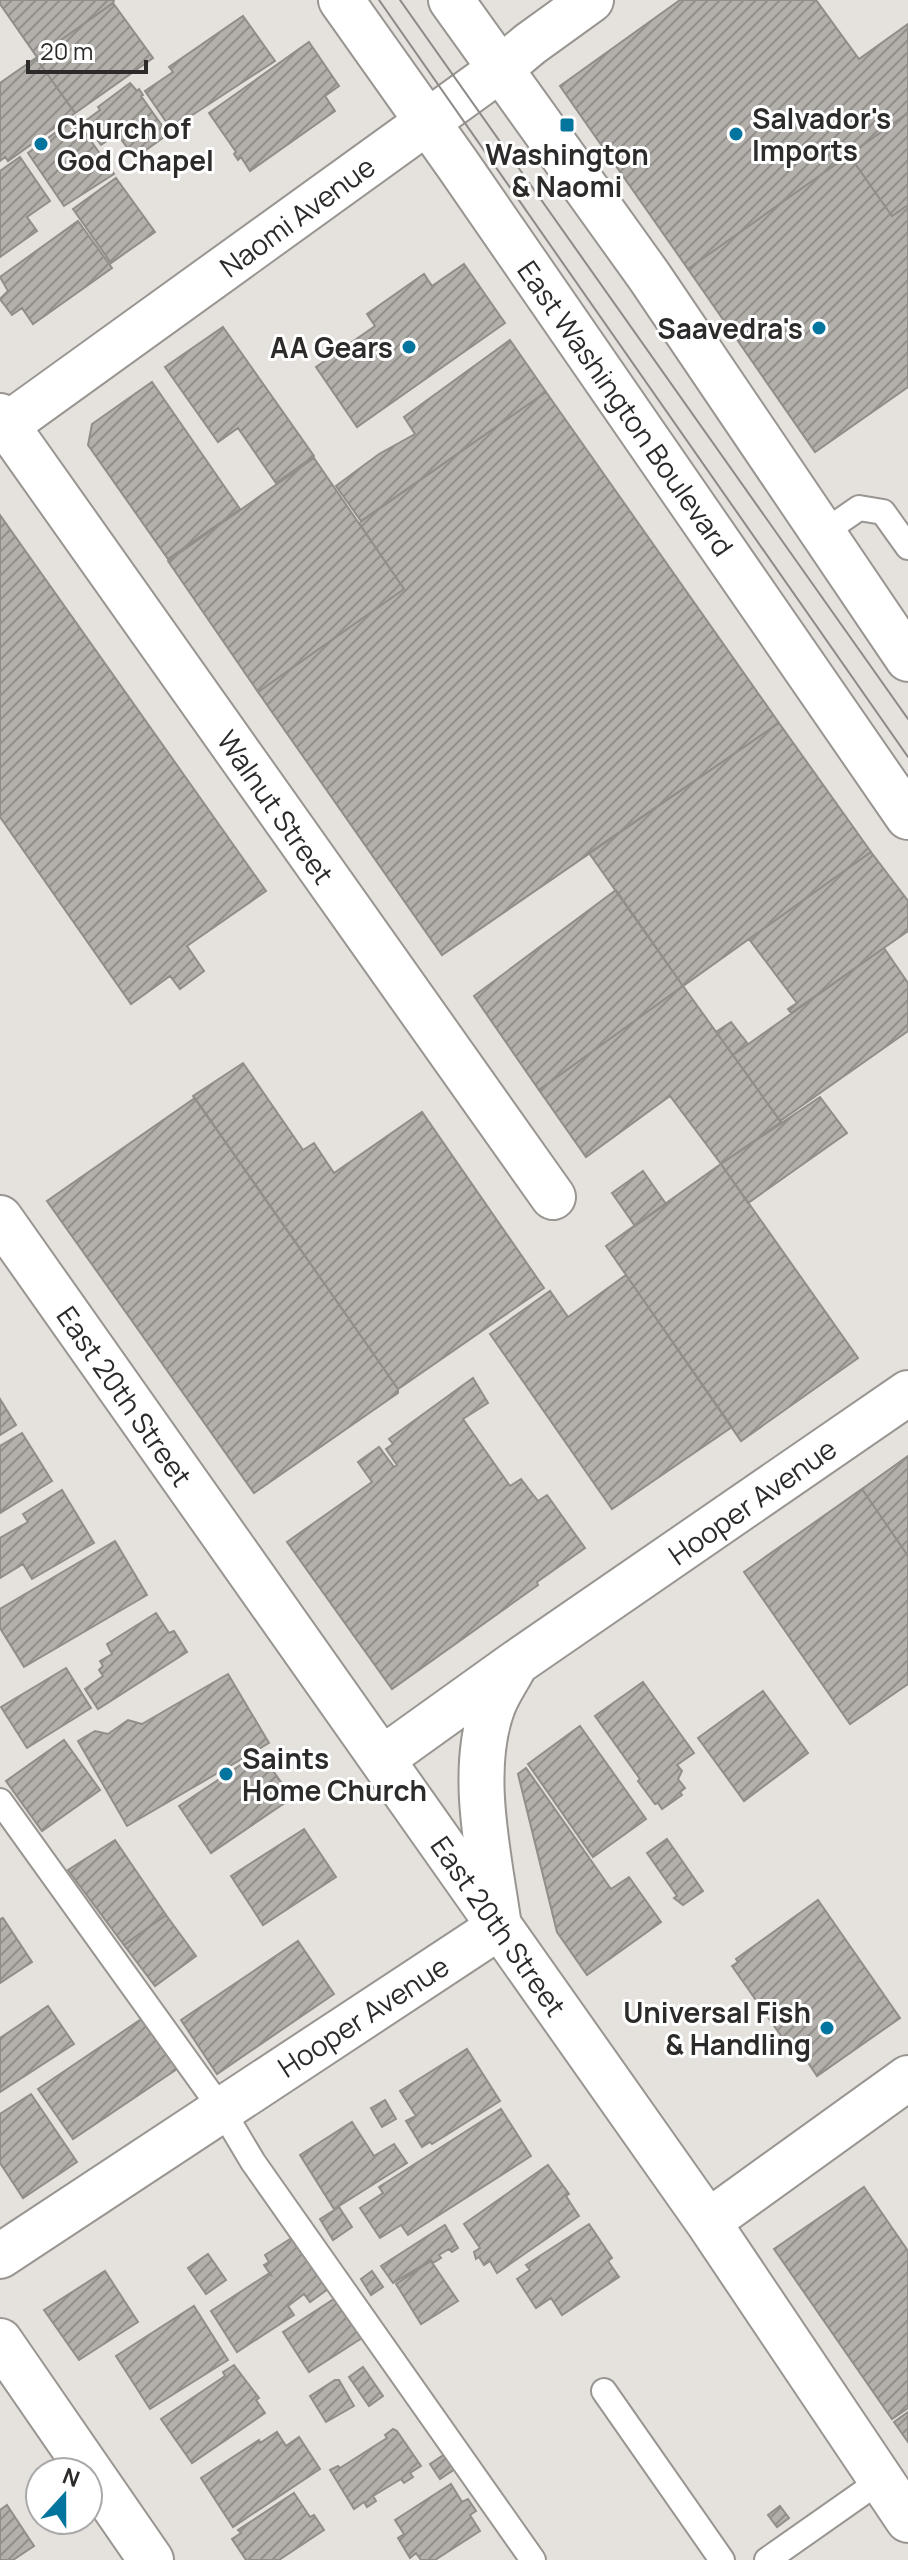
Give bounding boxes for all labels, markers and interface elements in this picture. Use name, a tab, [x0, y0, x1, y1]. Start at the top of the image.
scale bar	[28, 24, 146, 74]
text: 20 m	[40, 34, 93, 67]
place label: Salvador's Imports	[752, 99, 891, 169]
place label: Church of God Chapel	[57, 109, 214, 179]
marker: Washington & Naomi	[558, 116, 576, 134]
marker: Salvador's Imports	[727, 125, 745, 143]
marker: Church of God Chapel	[32, 135, 50, 153]
place label: Washington & Naomi	[485, 135, 649, 205]
street label: Naomi Avenue	[212, 147, 382, 285]
street label: East Washington Boulevard	[509, 253, 743, 563]
place label: Saavedra's	[657, 309, 803, 347]
marker: Saavedra's	[810, 319, 828, 337]
place label: AA Gears	[270, 328, 393, 366]
marker: AA Gears	[400, 338, 418, 356]
street label: Walnut Street	[209, 723, 343, 891]
street label: East 20th Street	[49, 1298, 201, 1494]
street label: Hooper Avenue	[660, 1429, 844, 1573]
place label: Saints Home Church	[242, 1739, 427, 1809]
marker: Saints Home Church	[217, 1765, 235, 1783]
street label: East 20th Street	[423, 1828, 575, 2024]
street label: Hooper Avenue	[270, 1946, 456, 2086]
place label: Universal Fish & Handling	[623, 1993, 811, 2063]
marker: Universal Fish & Handling	[818, 2019, 836, 2037]
north arrow	[24, 2456, 104, 2536]
text: N	[58, 2460, 84, 2494]

